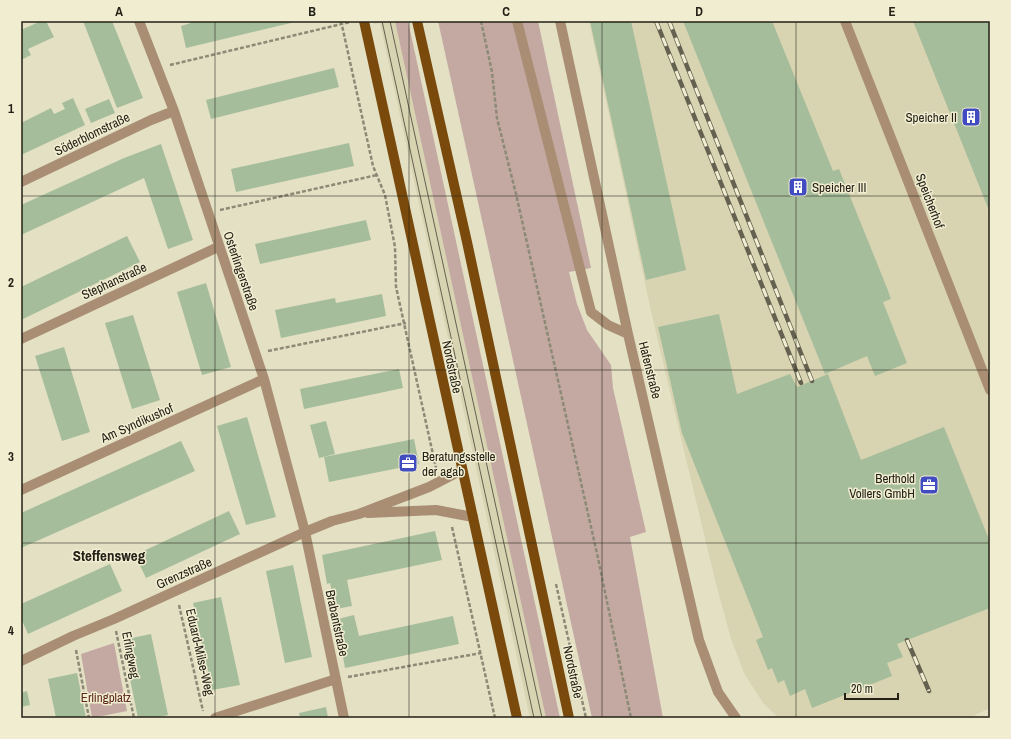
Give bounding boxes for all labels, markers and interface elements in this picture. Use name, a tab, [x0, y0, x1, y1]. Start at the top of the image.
text: A	[115, 3, 123, 20]
text: B	[308, 3, 316, 20]
text: C	[502, 3, 510, 20]
text: D	[695, 3, 703, 20]
text: E	[888, 3, 896, 20]
text: 1	[8, 100, 14, 117]
building icon: Speicher II	[960, 106, 982, 128]
street label: Söderblomstraße	[52, 108, 133, 160]
place label: Speicher II	[905, 109, 957, 126]
street label: Speicherhof	[912, 171, 948, 231]
building icon: Speicher III	[787, 176, 809, 198]
place label: Speicher III	[812, 179, 867, 196]
street label: Osterlingerstraße	[219, 229, 263, 313]
street label: Stephanstraße	[79, 258, 149, 303]
text: 2	[8, 274, 14, 291]
street label: Nordstraße	[438, 339, 466, 395]
street label: Hafenstraße	[635, 339, 665, 401]
street label: Am Syndikushof	[97, 399, 176, 447]
text: 3	[8, 448, 14, 465]
place label: Beratungsstelle der agab	[422, 448, 496, 480]
office icon: Beratungsstelle der agab	[397, 452, 419, 474]
place label: Berthold Vollers GmbH	[849, 470, 915, 502]
office icon: Berthold Vollers GmbH	[918, 474, 940, 496]
district label: Steffensweg	[73, 545, 146, 566]
street label: Grenzstraße	[153, 553, 215, 593]
street label: Brabantstraße	[322, 588, 352, 658]
street label: Eduard-Milse-Weg	[182, 607, 218, 697]
text: 4	[8, 622, 14, 639]
street label: Erlingweg	[118, 630, 144, 680]
street label: Nordstraße	[559, 644, 587, 700]
scale bar	[845, 675, 898, 701]
text: 20 m	[851, 681, 873, 697]
park label: Erlingplatz	[81, 689, 131, 706]

